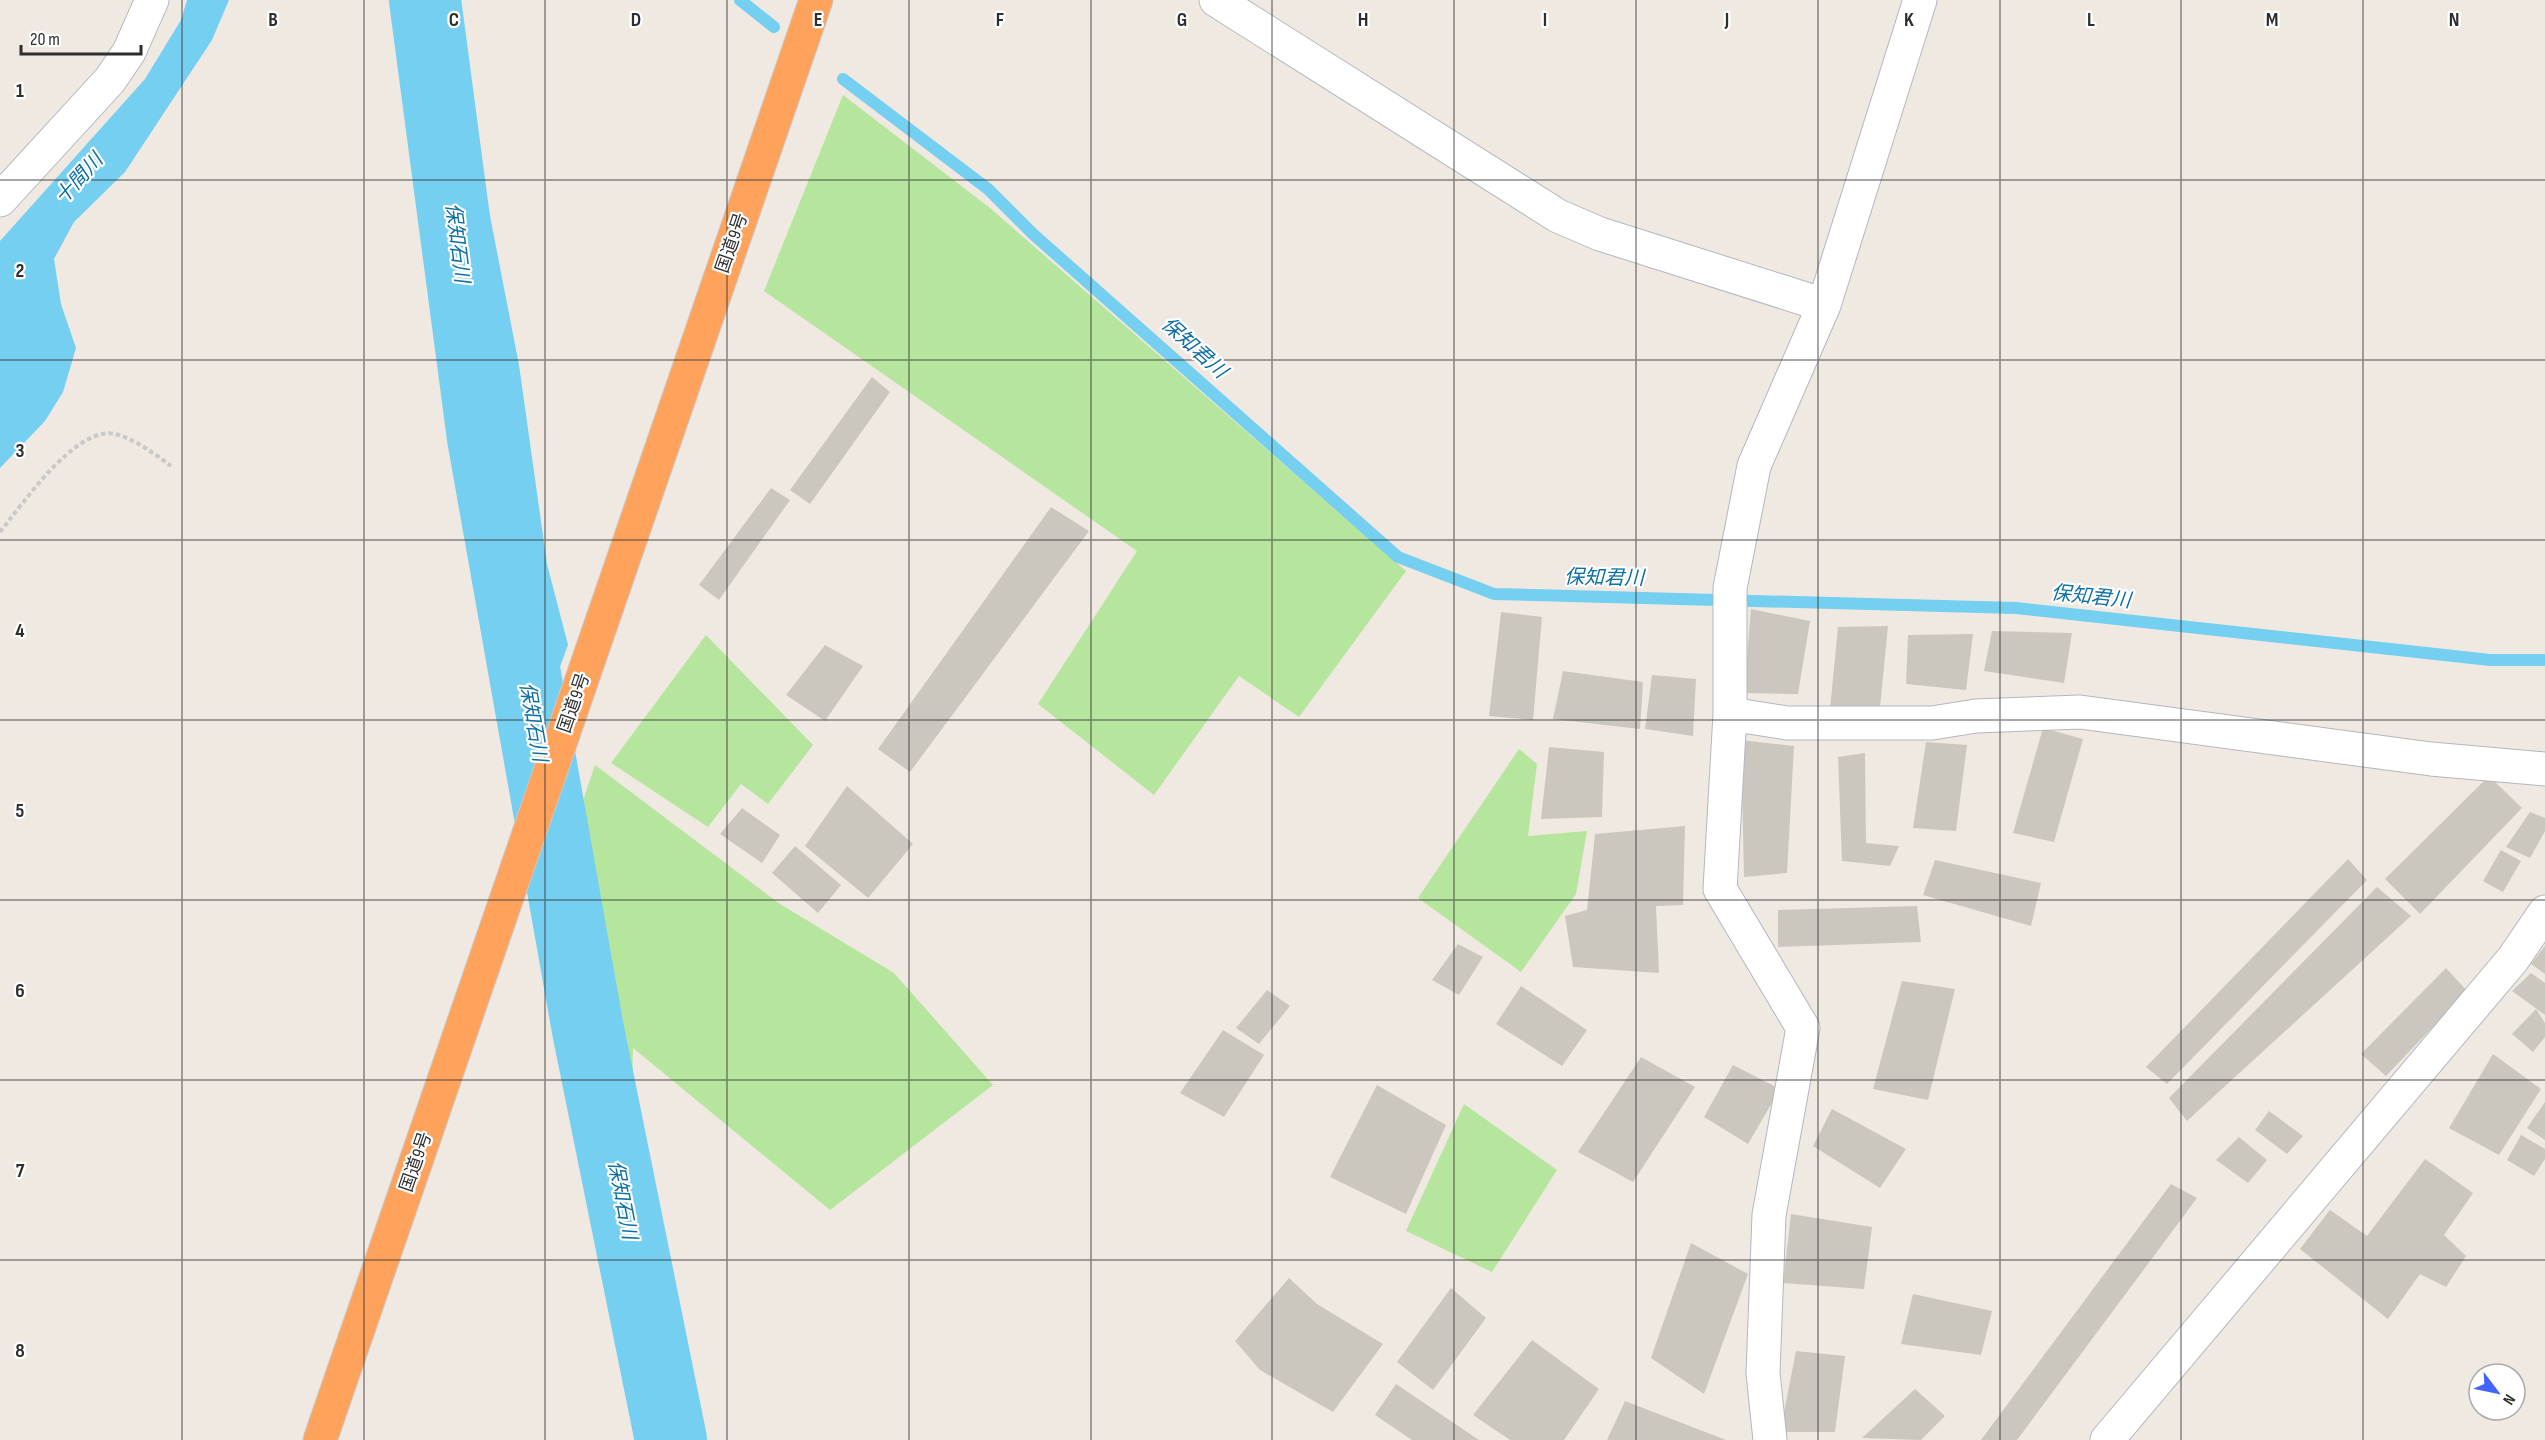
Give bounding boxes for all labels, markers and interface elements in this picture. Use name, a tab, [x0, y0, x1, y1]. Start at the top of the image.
text: B	[268, 8, 278, 32]
text: C	[449, 8, 459, 32]
text: D	[631, 8, 641, 32]
text: E	[814, 8, 822, 32]
text: F	[996, 8, 1004, 32]
text: G	[1177, 8, 1187, 32]
text: H	[1358, 8, 1368, 32]
text: I	[1543, 8, 1547, 32]
text: J	[1724, 8, 1729, 32]
text: K	[1904, 8, 1914, 32]
text: L	[2087, 8, 2095, 32]
text: M	[2266, 8, 2278, 32]
text: N	[2449, 8, 2459, 32]
scale bar	[21, 18, 141, 56]
text: 20 m	[30, 29, 60, 50]
text: 1	[16, 79, 24, 103]
water label: 十間川	[50, 147, 109, 209]
water label: 保知石川	[440, 202, 474, 286]
street label: 国道9号	[712, 210, 752, 276]
text: 2	[16, 259, 24, 283]
water label: 保知君川	[1156, 312, 1233, 385]
text: 3	[16, 439, 25, 463]
water label: 保知君川	[1564, 565, 1646, 591]
water label: 保知君川	[2050, 581, 2134, 613]
text: 4	[15, 619, 25, 643]
street label: 国道9号	[554, 670, 594, 736]
water label: 保知石川	[514, 681, 552, 765]
text: 5	[16, 799, 25, 823]
text: 6	[15, 979, 25, 1003]
street label: 国道9号	[396, 1129, 436, 1195]
water label: 保知石川	[603, 1158, 642, 1244]
text: 7	[16, 1159, 25, 1183]
text: 8	[15, 1339, 25, 1363]
north arrow	[2467, 1362, 2527, 1422]
text: N	[2498, 1390, 2519, 1408]

